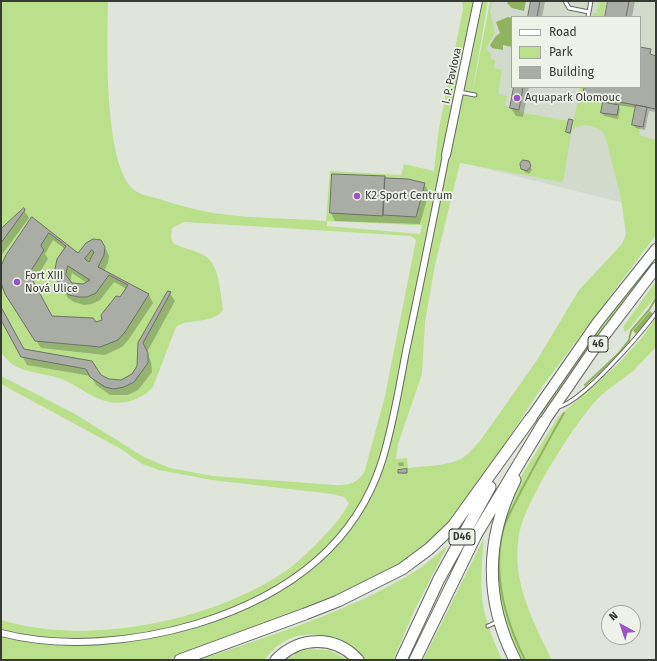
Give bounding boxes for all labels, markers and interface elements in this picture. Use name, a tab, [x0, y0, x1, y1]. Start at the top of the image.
legend	[511, 16, 641, 88]
text: Road	[549, 25, 577, 39]
text: Park	[549, 45, 573, 59]
street label: I. P. Pavlova	[440, 47, 464, 105]
text: Building	[549, 65, 594, 79]
place label: Aquapark Olomouc	[525, 91, 620, 105]
marker: Aquapark Olomouc	[512, 93, 522, 103]
place label: K2 Sport Centrum	[365, 189, 452, 203]
marker: K2 Sport Centrum	[352, 191, 362, 201]
place label: Fort XIII Nová Ulice	[25, 269, 78, 295]
marker: Fort XIII Nová Ulice	[12, 277, 22, 287]
road number: 46	[588, 336, 608, 352]
road number: D46	[449, 529, 475, 545]
north arrow	[601, 605, 641, 645]
text: N	[607, 609, 621, 624]

